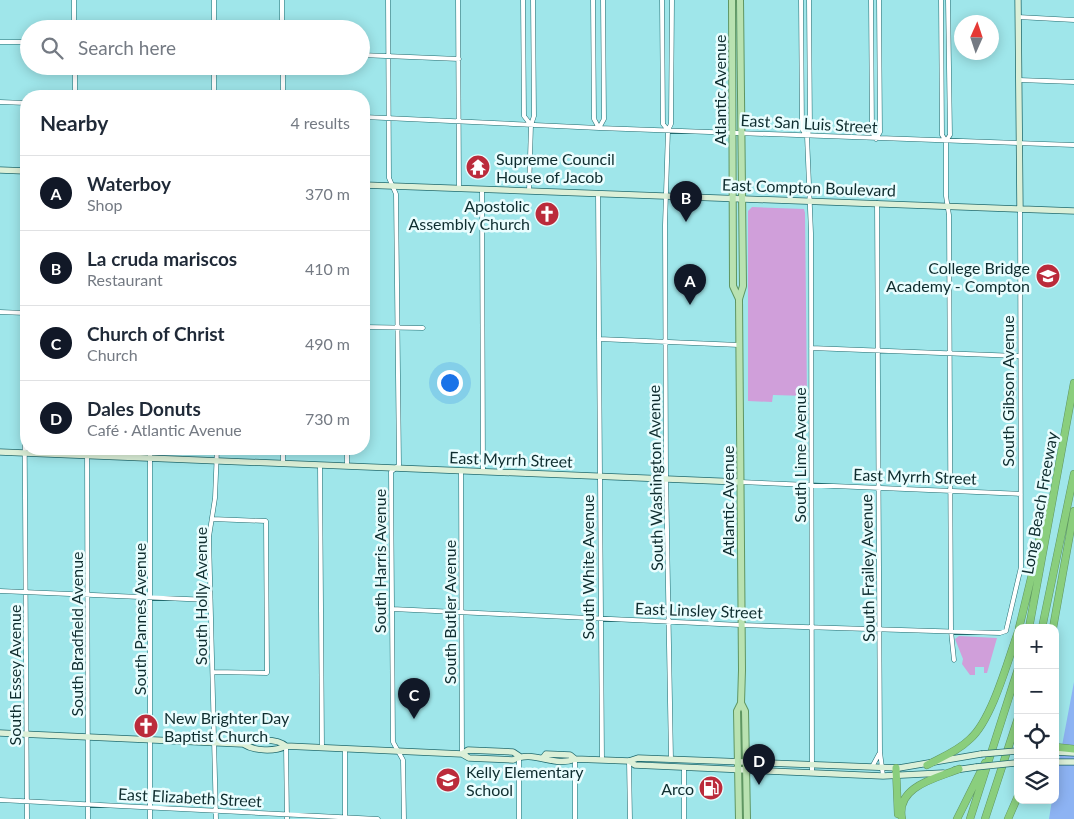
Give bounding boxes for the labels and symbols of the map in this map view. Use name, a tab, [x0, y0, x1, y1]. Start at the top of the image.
north arrow	[954, 15, 999, 60]
street label: Atlantic Avenue	[710, 35, 729, 145]
street label: East San Luis Street	[740, 110, 878, 136]
place label: Supreme Council House of Jacob	[496, 149, 615, 186]
temple icon: Supreme Council House of Jacob	[465, 154, 491, 180]
street label: East Compton Boulevard	[722, 174, 896, 200]
pin: B	[670, 181, 702, 222]
place label: Apostolic Assembly Church	[408, 196, 530, 233]
church icon: Apostolic Assembly Church	[534, 201, 560, 227]
place label: College Bridge Academy - Compton	[886, 258, 1030, 295]
school or university icon: College Bridge Academy - Compton	[1035, 263, 1061, 289]
pin: A	[674, 264, 706, 305]
street label: South Gibson Avenue	[998, 315, 1017, 467]
your location	[437, 370, 463, 396]
street label: South Washington Avenue	[644, 385, 666, 571]
street label: South Lime Avenue	[790, 387, 809, 523]
street label: Long Beach Freeway	[1017, 429, 1061, 576]
street label: Atlantic Avenue	[718, 446, 737, 556]
street label: East Myrrh Street	[449, 447, 573, 471]
street label: East Myrrh Street	[853, 464, 977, 488]
street label: South Harris Avenue	[370, 489, 389, 633]
street label: South White Avenue	[578, 494, 597, 640]
street label: South Frailey Avenue	[856, 494, 878, 642]
street label: South Holly Avenue	[191, 527, 210, 665]
street label: South Butler Avenue	[440, 540, 459, 684]
street label: South Pannes Avenue	[130, 543, 149, 695]
street label: South Bradfield Avenue	[67, 551, 86, 717]
street label: East Linsley Street	[635, 598, 763, 622]
street label: South Essey Avenue	[5, 605, 24, 745]
pin: C	[398, 678, 430, 719]
place label: New Brighter Day Baptist Church	[164, 708, 290, 745]
church icon: New Brighter Day Baptist Church	[133, 713, 159, 739]
pin: D	[743, 744, 775, 785]
place label: Kelly Elementary School	[466, 762, 584, 799]
school or university icon: Kelly Elementary School	[435, 767, 461, 793]
fuel station icon: Arco	[698, 775, 724, 801]
place label: Arco	[661, 779, 694, 798]
street label: East Elizabeth Street	[118, 784, 263, 810]

